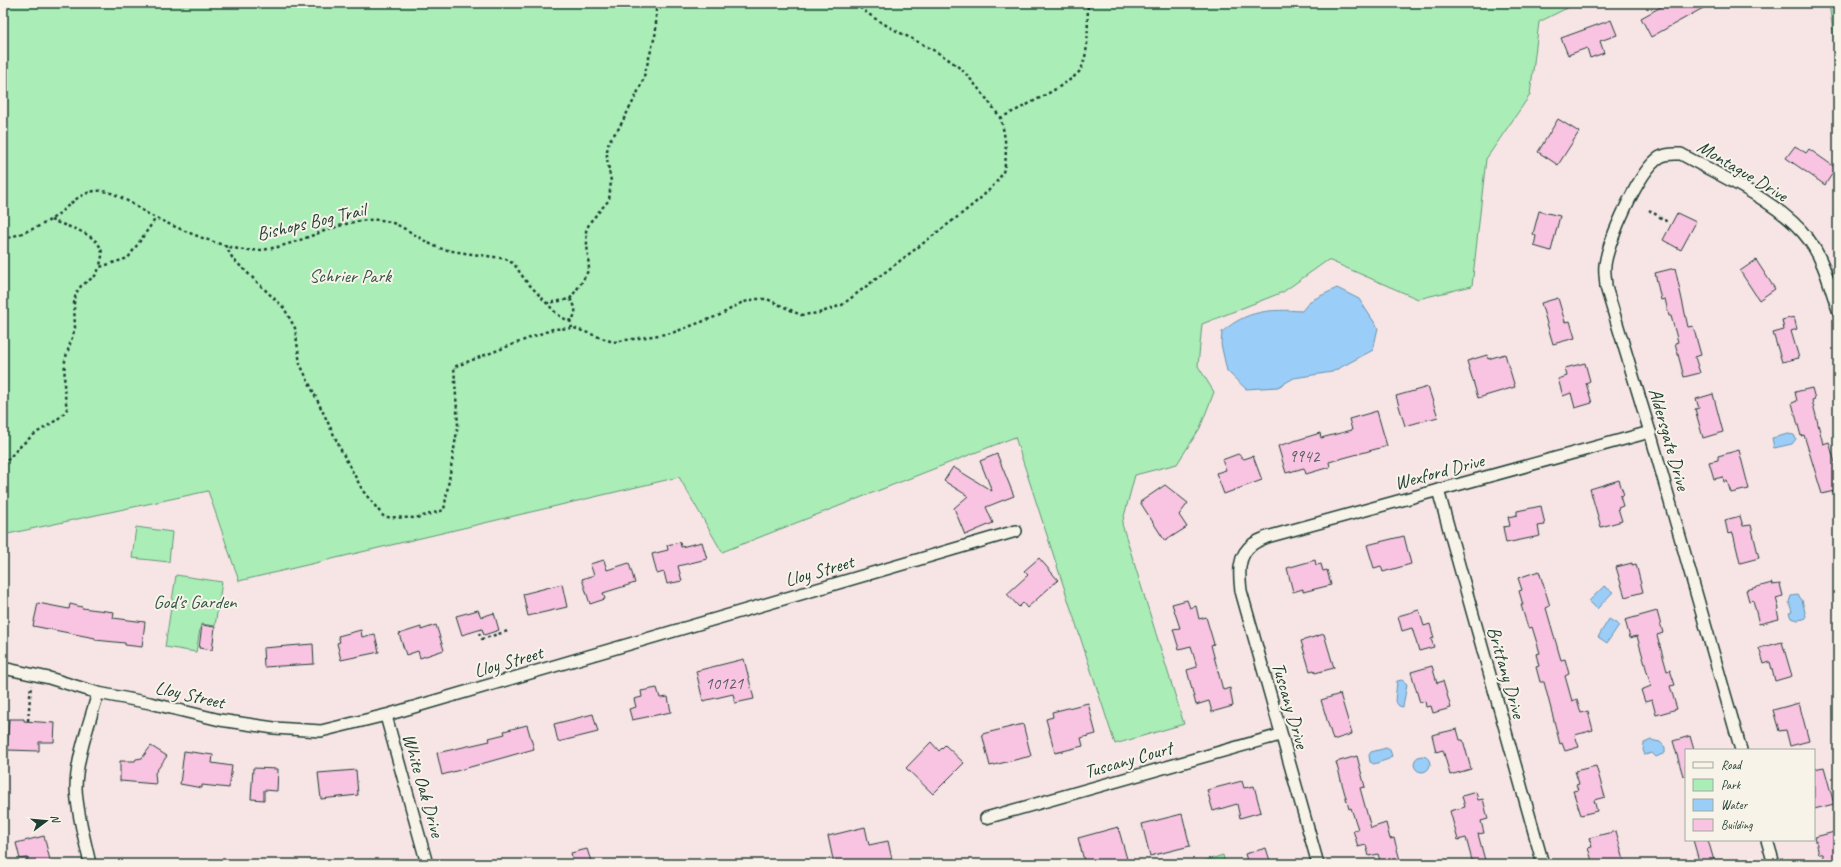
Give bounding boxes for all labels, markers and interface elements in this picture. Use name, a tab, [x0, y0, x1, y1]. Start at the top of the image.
street label: Montague Drive	[1693, 134, 1794, 208]
street label: Bishops Bog Trail	[254, 197, 372, 246]
park label: Schrier Park	[309, 264, 393, 288]
street label: Aldersgate Drive	[1643, 385, 1696, 495]
house number: 9942	[1289, 446, 1321, 467]
street label: Wexford Drive	[1392, 448, 1488, 495]
street label: Lloy Street	[782, 549, 858, 592]
park label: God's Garden	[153, 590, 237, 614]
street label: Brittany Drive	[1482, 624, 1531, 723]
street label: Lloy Street	[471, 640, 547, 683]
street label: Tuscany Drive	[1266, 660, 1314, 753]
house number: 10121	[705, 673, 744, 694]
street label: Lloy Street	[153, 675, 228, 715]
street label: White Oak Drive	[397, 731, 450, 842]
street label: Tuscany Court	[1082, 735, 1178, 784]
legend	[1685, 749, 1815, 841]
text: Road	[1721, 757, 1743, 773]
text: Park	[1721, 777, 1742, 793]
text: Water	[1721, 797, 1749, 813]
north arrow	[26, 801, 66, 841]
text: N	[48, 813, 64, 826]
text: Building	[1721, 817, 1753, 833]

